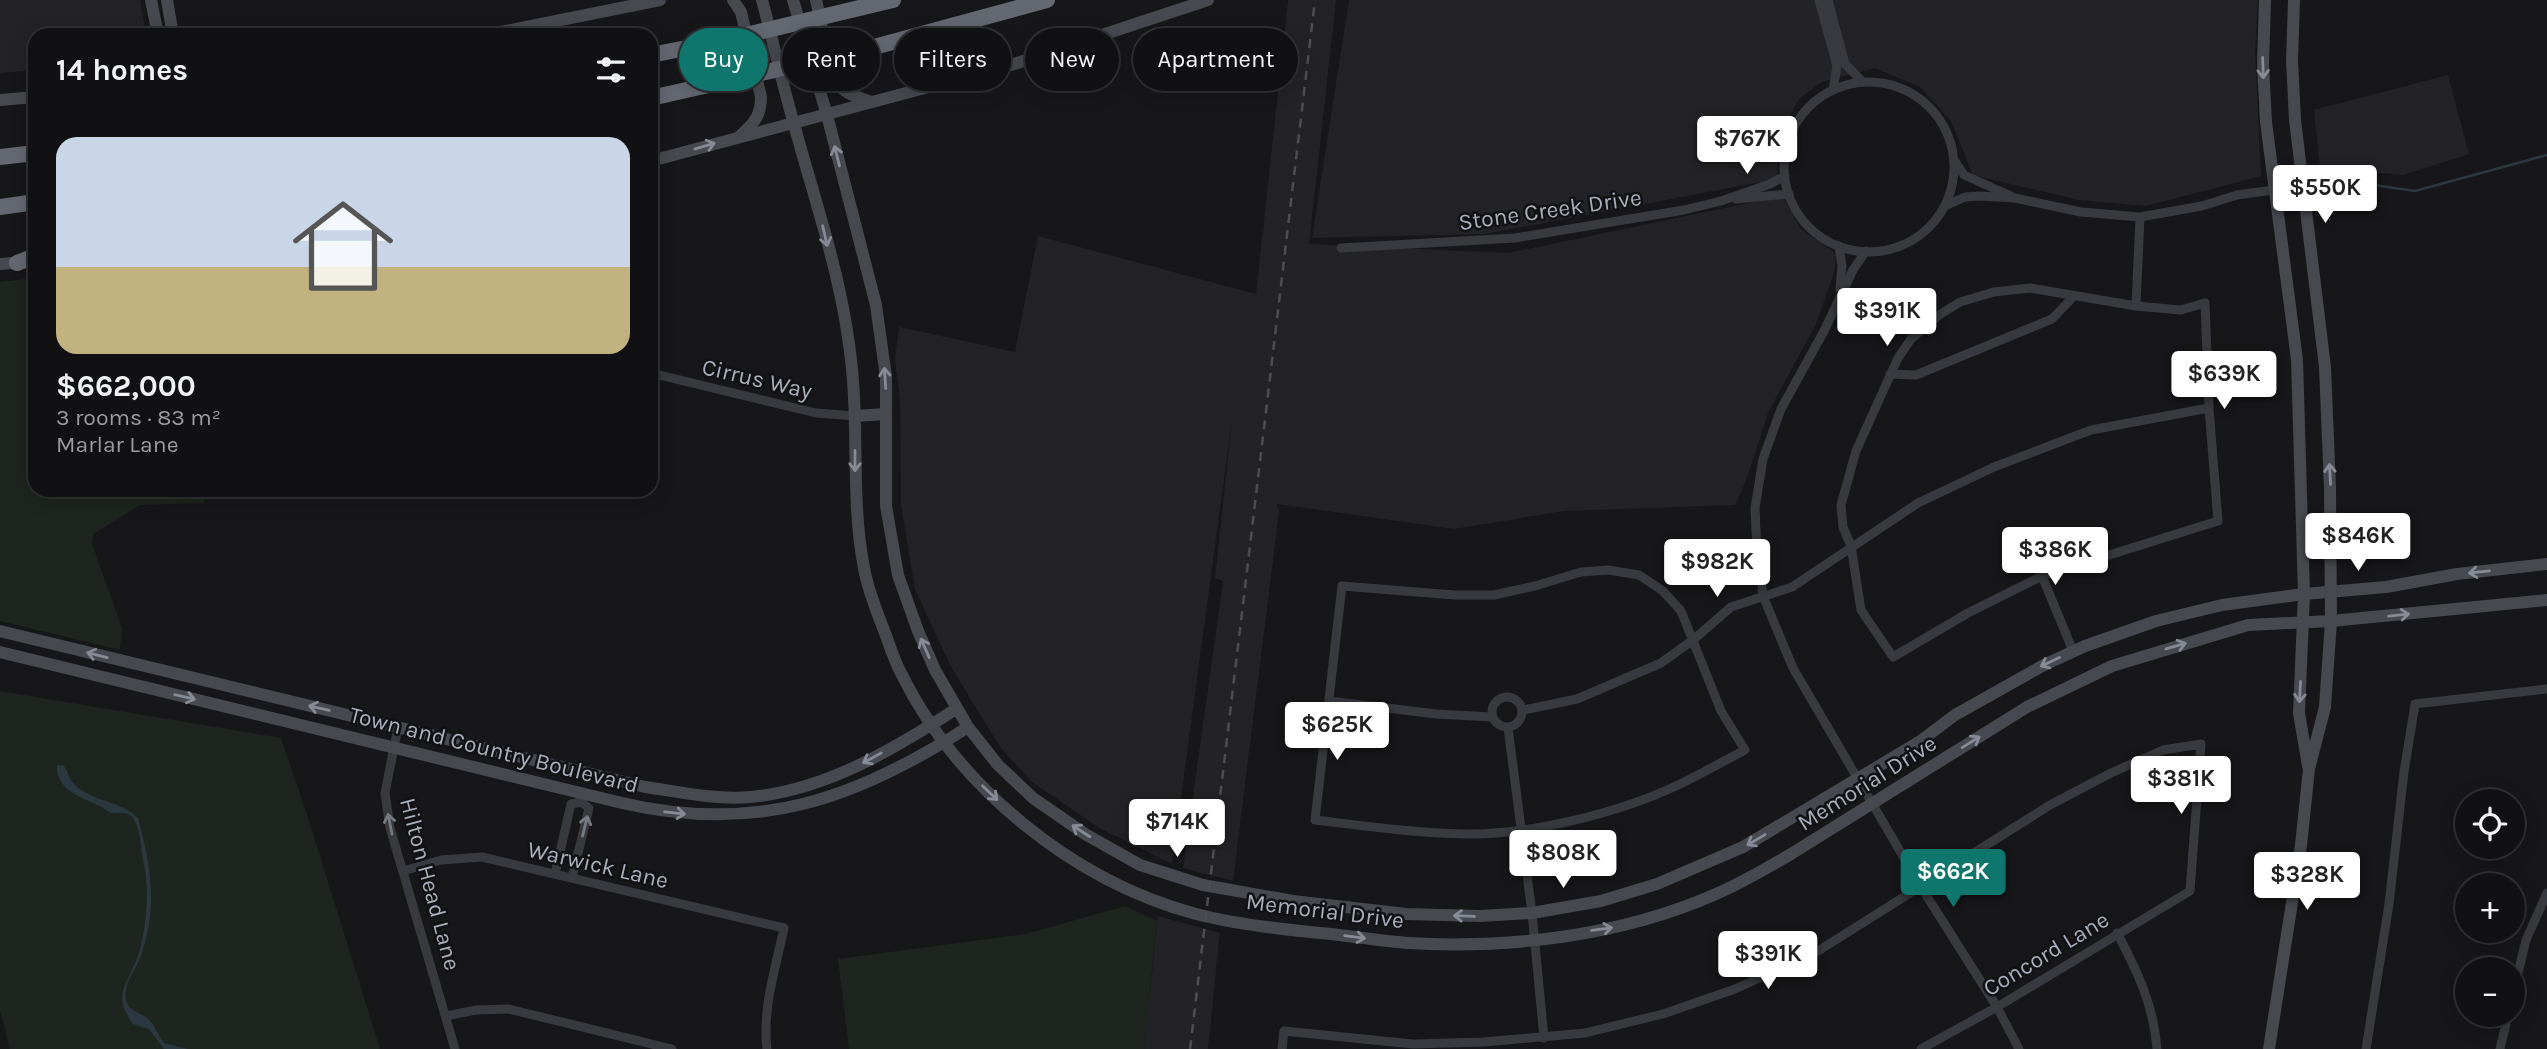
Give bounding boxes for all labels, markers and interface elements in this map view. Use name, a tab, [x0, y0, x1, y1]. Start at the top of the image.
chip: Buy	[679, 28, 768, 91]
chip: Rent	[782, 28, 880, 91]
chip: Filters	[894, 28, 1011, 91]
chip: New	[1025, 28, 1119, 91]
chip: Apartment	[1133, 28, 1298, 91]
icon: filters	[592, 51, 630, 89]
text: 14 homes	[56, 52, 188, 88]
one-way arrow	[2257, 56, 2270, 79]
pin: $767K	[1698, 116, 1796, 176]
text: $767K	[1713, 125, 1781, 152]
one-way arrow	[694, 139, 716, 152]
one-way arrow	[830, 145, 843, 168]
pin: $550K	[2276, 166, 2374, 225]
text: $550K	[2289, 174, 2361, 201]
icon: home	[280, 183, 406, 309]
street label: Stone Creek Drive	[1457, 184, 1643, 236]
one-way arrow	[819, 224, 833, 247]
pin: $391K	[1838, 288, 1936, 348]
text: $391K	[1853, 297, 1921, 324]
pin: $639K	[2175, 352, 2273, 411]
street label: Cirrus Way	[699, 353, 815, 405]
text: $639K	[2187, 360, 2261, 387]
one-way arrow	[878, 367, 891, 390]
text: $662,000	[56, 368, 196, 404]
text: 3 rooms · 83 m²	[56, 404, 221, 431]
text: Marlar Lane	[56, 431, 178, 458]
one-way arrow	[848, 449, 862, 472]
one-way arrow	[2323, 463, 2336, 486]
pin: $846K	[2309, 514, 2407, 573]
text: $846K	[2321, 522, 2395, 549]
pin: $386K	[2006, 528, 2104, 587]
text: $386K	[2018, 536, 2092, 563]
pin: $982K	[1668, 540, 1766, 599]
text: $982K	[1680, 548, 1754, 575]
one-way arrow	[2468, 565, 2491, 578]
one-way arrow	[2387, 608, 2410, 621]
one-way arrow	[918, 638, 931, 660]
one-way arrow	[2164, 639, 2186, 652]
one-way arrow	[87, 648, 109, 661]
one-way arrow	[2040, 656, 2061, 670]
one-way arrow	[2293, 680, 2306, 703]
one-way arrow	[173, 691, 196, 704]
one-way arrow	[308, 701, 331, 714]
street label: Town and Country Boulevard	[347, 701, 641, 799]
pin: $625K	[1288, 702, 1386, 762]
text: $625K	[1301, 711, 1373, 738]
street label: Memorial Drive	[1792, 729, 1942, 837]
one-way arrow	[1960, 735, 1980, 749]
one-way arrow	[863, 751, 883, 765]
pin: $381K	[2132, 756, 2230, 816]
text: $381K	[2147, 765, 2215, 792]
one-way arrow	[981, 784, 998, 801]
map controls	[2455, 789, 2525, 1027]
button: locate	[2455, 789, 2525, 859]
street label: Hilton Head Lane	[394, 795, 466, 973]
pin: $714K	[1128, 800, 1226, 859]
one-way arrow	[663, 806, 685, 819]
text: $714K	[1145, 808, 1209, 835]
one-way arrow	[383, 813, 396, 836]
one-way arrow	[579, 815, 592, 838]
one-way arrow	[1071, 824, 1091, 838]
pin: $808K	[1514, 830, 1612, 890]
one-way arrow	[1747, 833, 1767, 847]
street label: Warwick Lane	[525, 836, 671, 894]
text: $808K	[1525, 839, 1601, 866]
pin: $662K	[1904, 850, 2002, 909]
pin: $328K	[2258, 852, 2356, 912]
text: $662K	[1917, 858, 1989, 885]
text: $328K	[2270, 861, 2344, 888]
button: +	[2455, 873, 2525, 943]
street label: Memorial Drive	[1245, 888, 1405, 934]
street label: Concord Lane	[1978, 906, 2114, 1002]
one-way arrow	[1453, 909, 1476, 922]
one-way arrow	[1590, 923, 1613, 936]
one-way arrow	[1344, 931, 1366, 944]
pin: $391K	[1719, 932, 1817, 991]
text: $391K	[1734, 940, 1802, 967]
button: −	[2455, 957, 2525, 1027]

